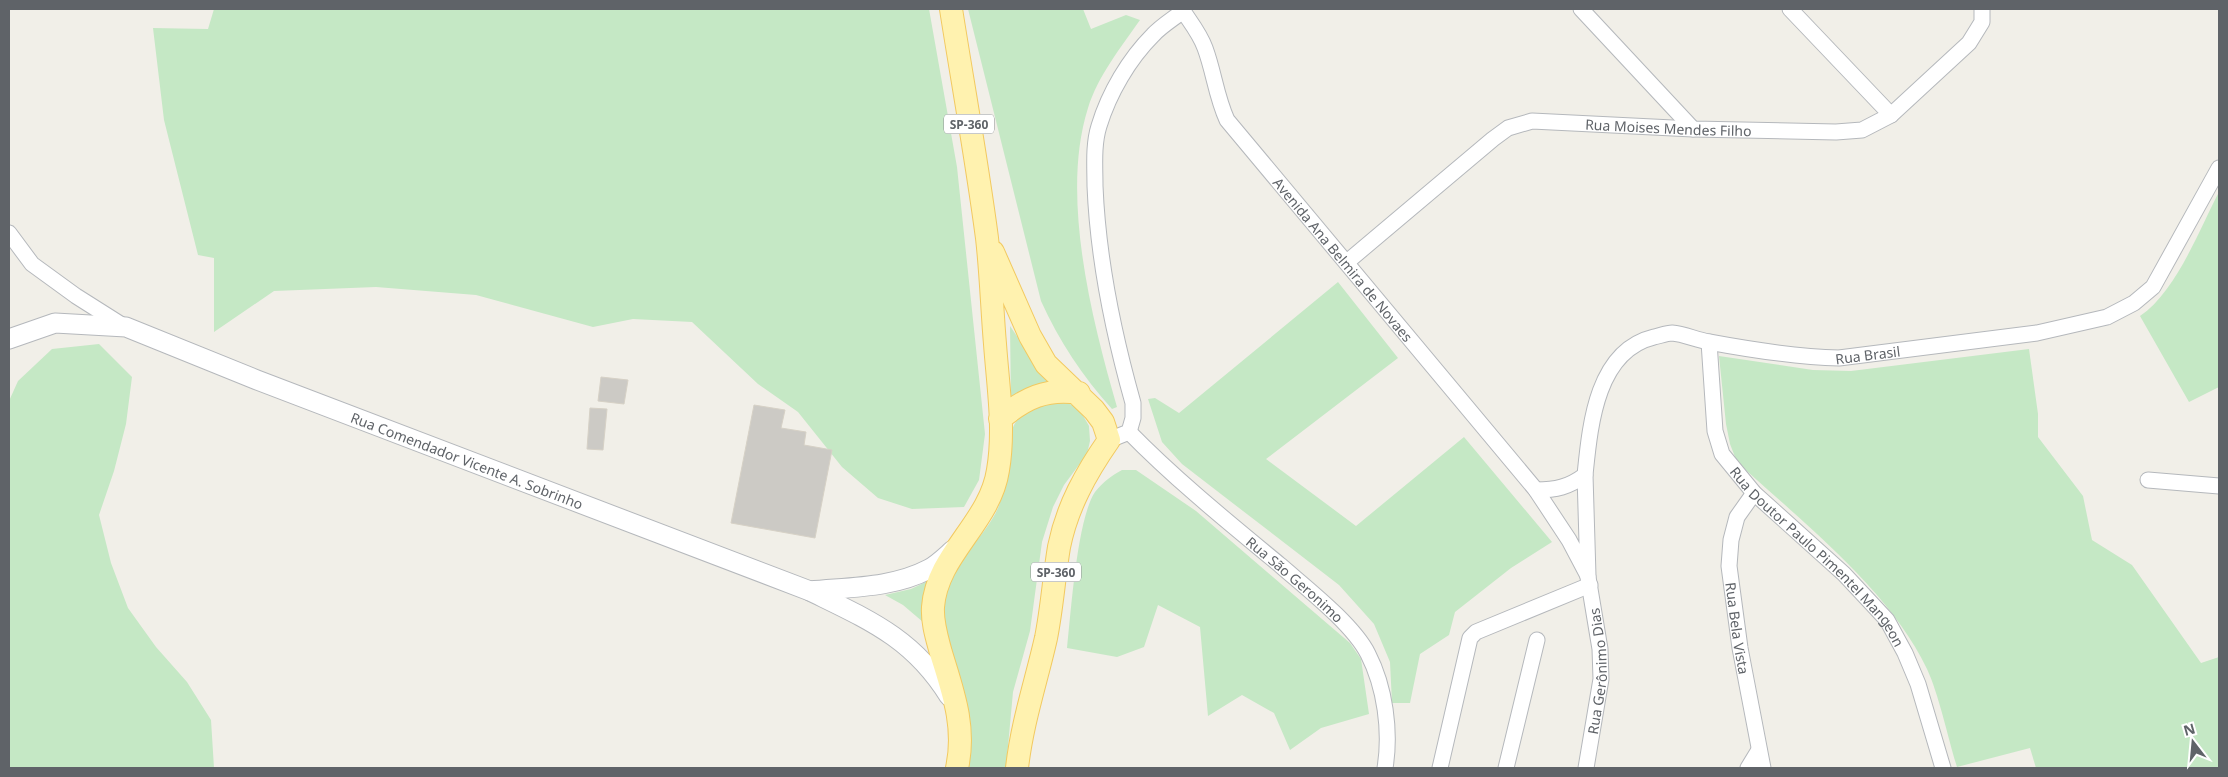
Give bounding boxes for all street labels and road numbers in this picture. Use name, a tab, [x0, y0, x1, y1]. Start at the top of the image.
street label: Rua Moises Mendes Filho	[1585, 114, 1752, 140]
road number: SP-360	[944, 115, 994, 134]
street label: Avenida Ana Belmira de Novaes	[1269, 173, 1418, 346]
street label: Rua Brasil	[1834, 341, 1901, 368]
street label: Rua Comendador Vicente A. Sobrinho	[348, 407, 586, 513]
street label: Rua Doutor Paulo Pimentel Mangeon	[1726, 462, 1909, 650]
street label: Rua São Geronimo	[1243, 532, 1348, 626]
road number: SP-360	[1031, 562, 1081, 582]
street label: Rua Bela Vista	[1722, 581, 1754, 676]
street label: Rua Gerônimo Dias	[1582, 607, 1611, 736]

